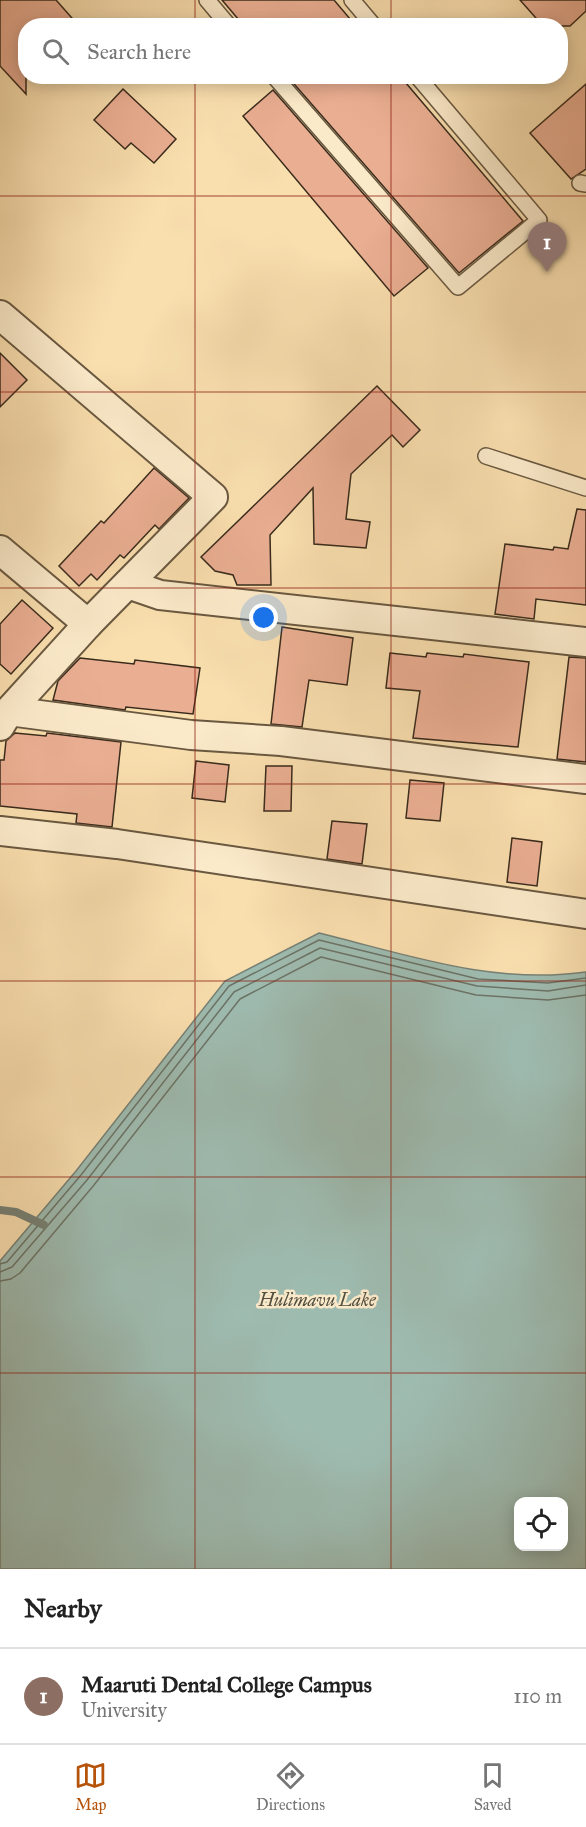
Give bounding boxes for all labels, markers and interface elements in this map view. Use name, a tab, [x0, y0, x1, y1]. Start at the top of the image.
search box	[18, 18, 568, 84]
icon: search	[39, 35, 72, 68]
text: Search here	[87, 38, 191, 65]
pin: 1	[528, 222, 566, 272]
your location	[249, 603, 278, 632]
water label: Hulimavu Lake	[257, 1289, 377, 1311]
map controls	[514, 1497, 568, 1551]
button: locate	[514, 1497, 568, 1551]
text: Nearby	[24, 1592, 102, 1624]
text: Maaruti Dental College Campus	[81, 1671, 372, 1698]
text: 1	[40, 1684, 47, 1708]
text: 110 m	[514, 1684, 562, 1708]
text: University	[81, 1698, 167, 1722]
tab: Map	[74, 1759, 107, 1814]
tab: Directions	[256, 1759, 325, 1814]
tab: Saved	[474, 1759, 512, 1814]

